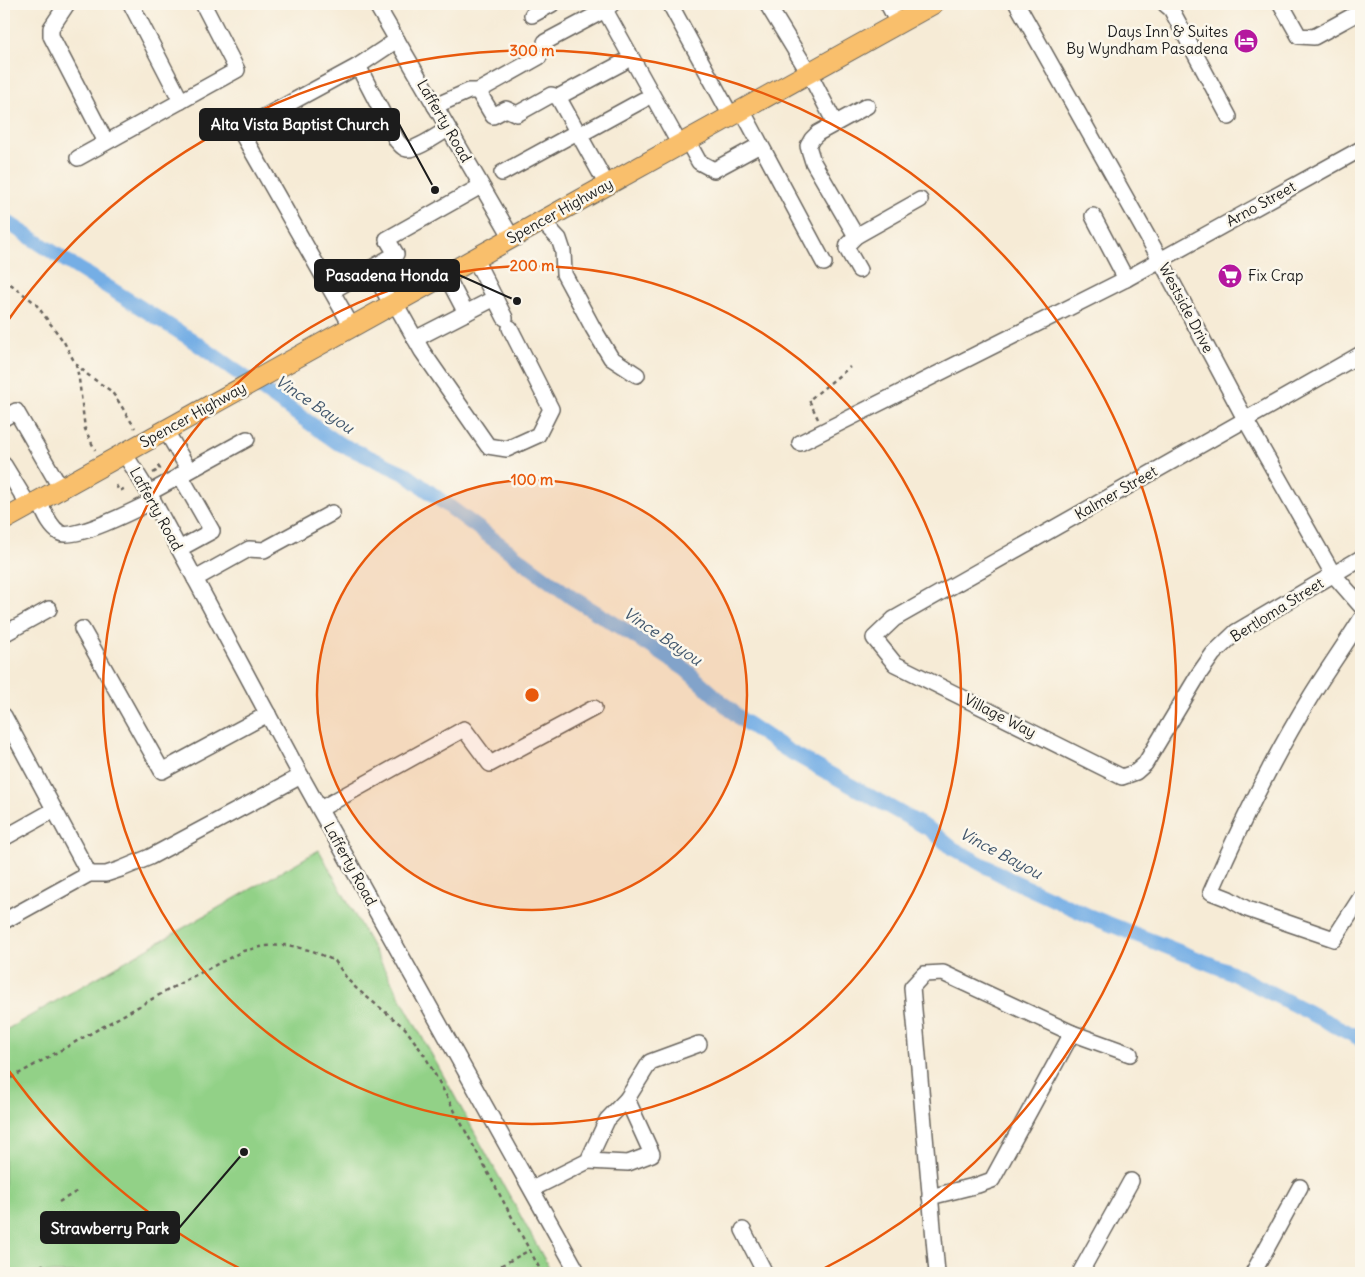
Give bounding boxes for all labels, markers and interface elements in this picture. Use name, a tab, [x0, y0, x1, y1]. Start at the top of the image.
place label: Days Inn & Suites By Wyndham Pasadena	[1066, 22, 1228, 58]
hotel icon: Days Inn & Suites By Wyndham Pasadena	[1233, 28, 1259, 54]
text: 300 m	[510, 41, 555, 60]
street label: Lafferty Road	[413, 76, 476, 166]
callout: Alta Vista Baptist Church	[200, 109, 399, 140]
text: Alta Vista Baptist Church	[211, 114, 389, 135]
street label: Spencer Highway	[503, 173, 616, 248]
street label: Arno Street	[1223, 177, 1299, 230]
text: 200 m	[510, 256, 554, 275]
callout: Pasadena Honda	[315, 260, 459, 291]
street label: Westside Drive	[1155, 260, 1218, 356]
supermarket icon: Fix Crap	[1217, 263, 1243, 289]
text: Pasadena Honda	[325, 265, 449, 285]
place label: Fix Crap	[1248, 266, 1304, 285]
water label: Vince Bayou	[272, 371, 359, 438]
street label: Spencer Highway	[136, 377, 249, 452]
street label: Kalmer Street	[1071, 461, 1160, 524]
street label: Lafferty Road	[126, 464, 187, 554]
text: 100 m	[511, 470, 553, 489]
street label: Bertloma Street	[1227, 573, 1327, 646]
water label: Vince Bayou	[620, 603, 707, 670]
centre of rings	[523, 686, 541, 704]
street label: Village Way	[961, 689, 1039, 742]
street label: Lafferty Road	[320, 819, 381, 909]
water label: Vince Bayou	[957, 823, 1047, 884]
callout: Strawberry Park	[41, 1212, 179, 1243]
text: Strawberry Park	[51, 1218, 169, 1239]

